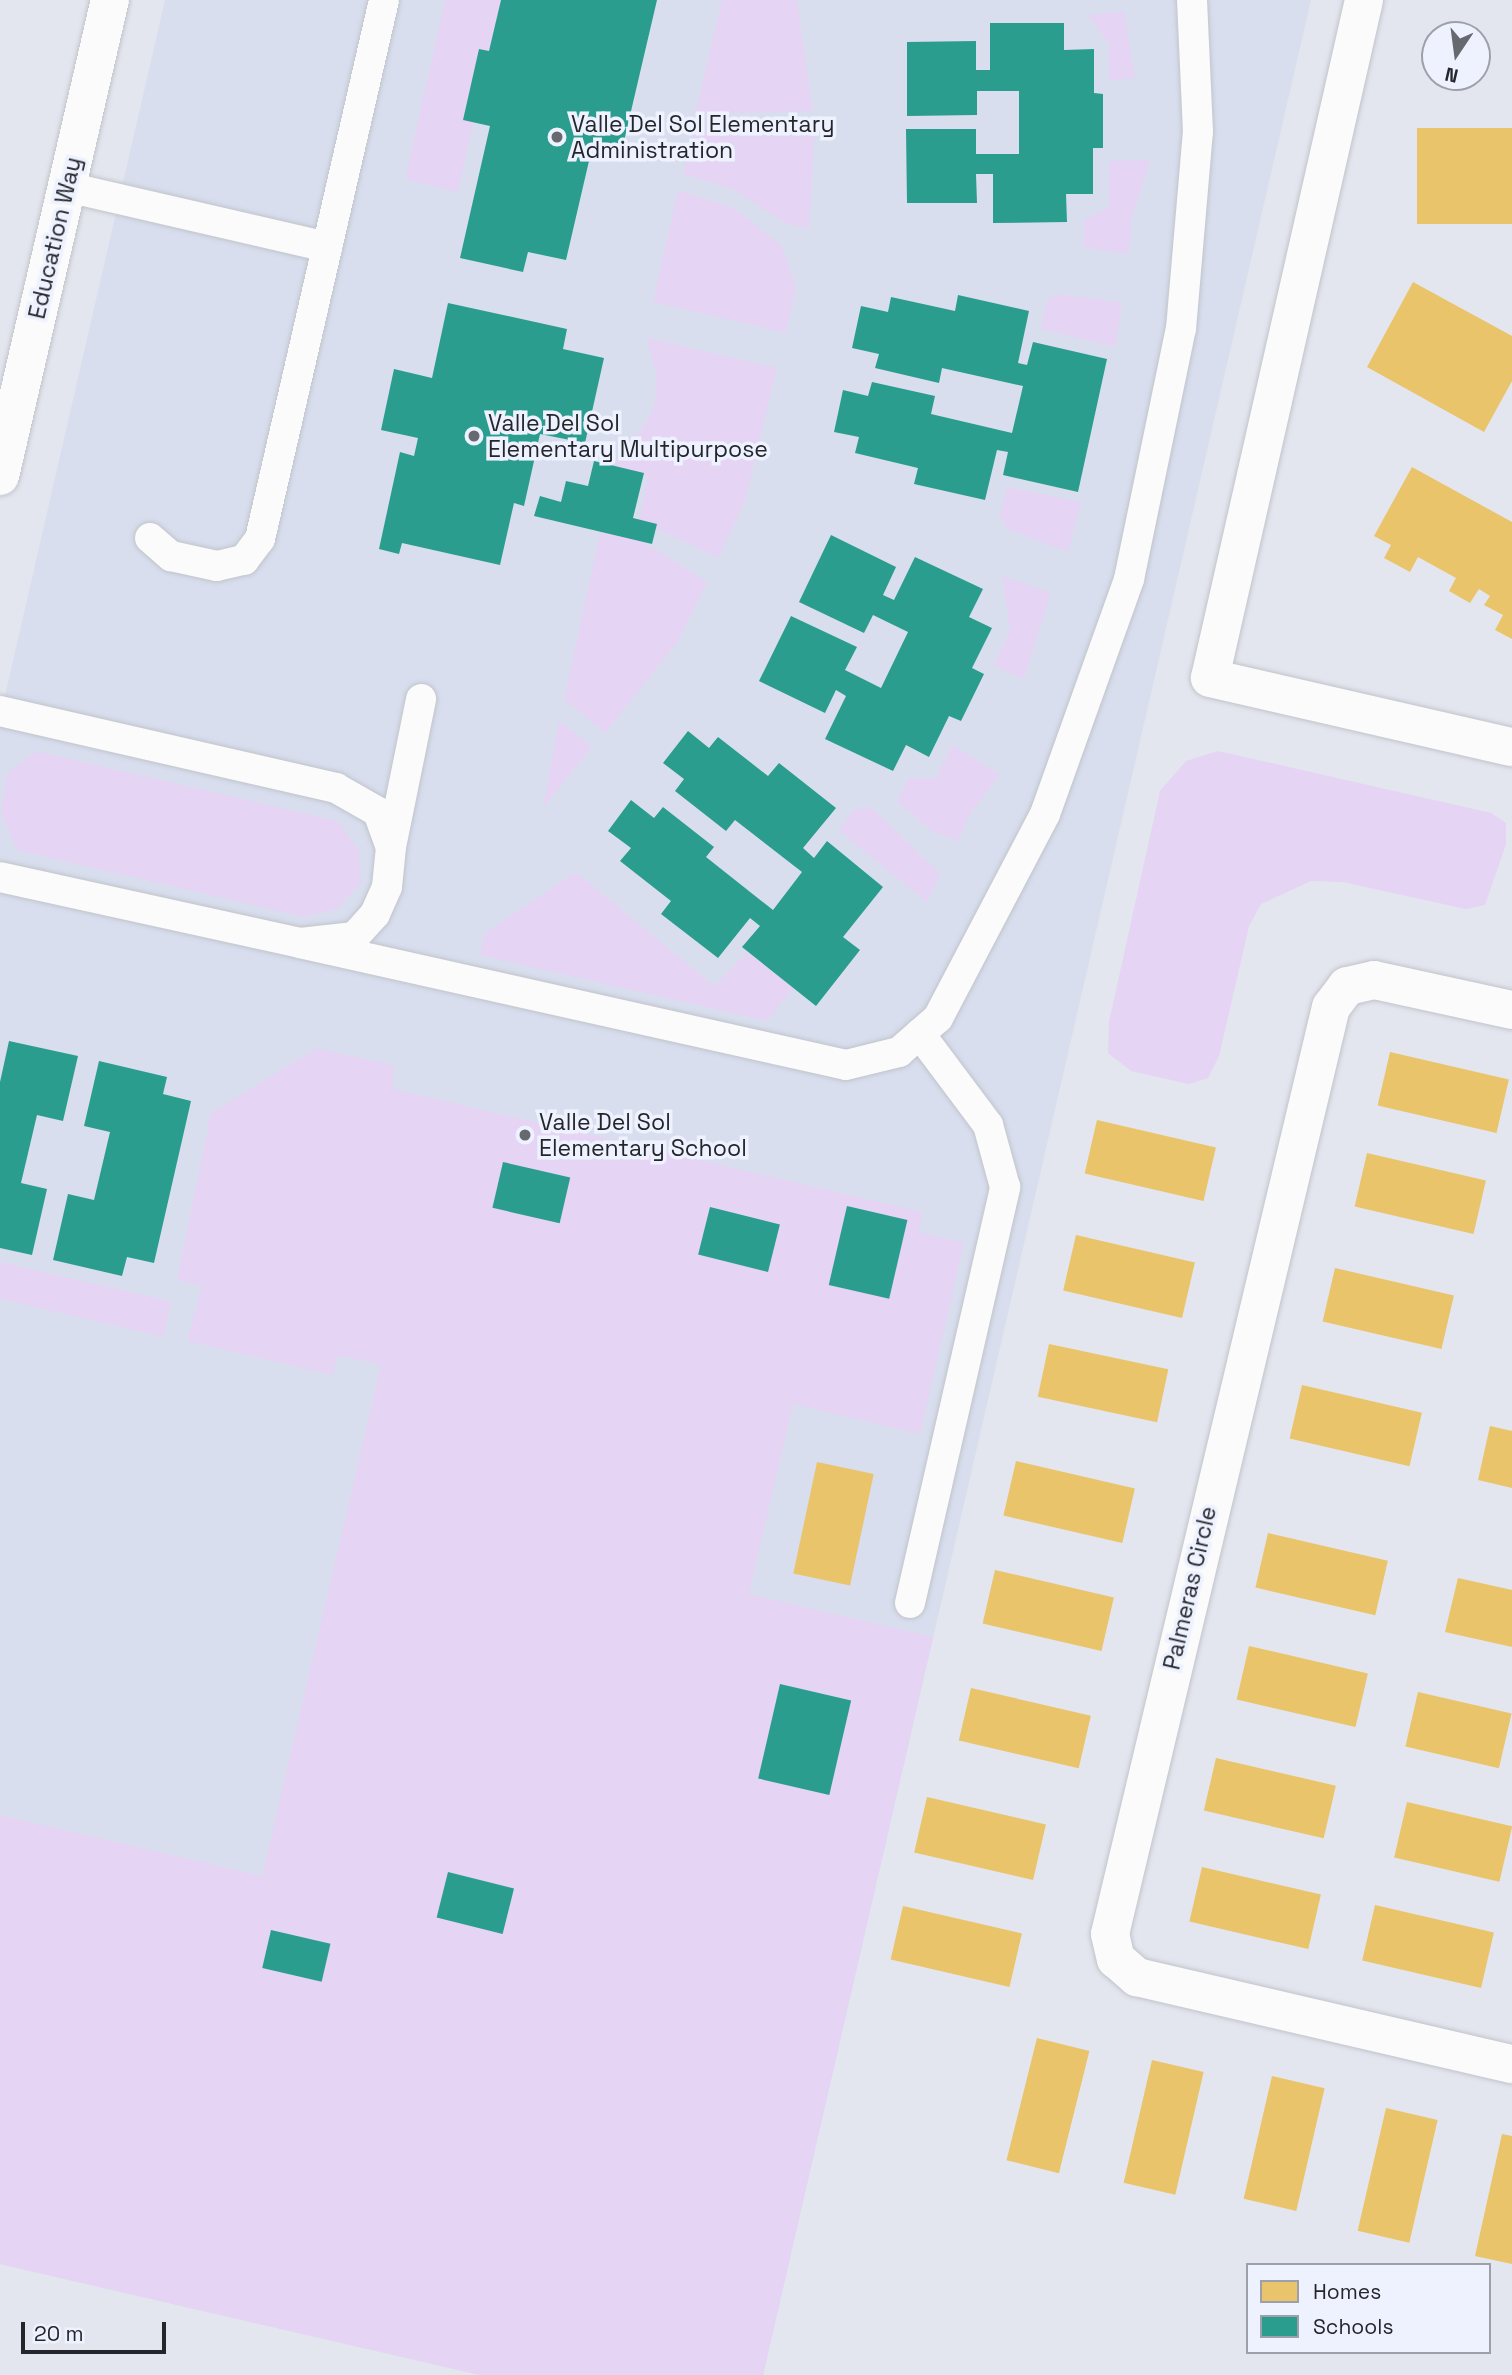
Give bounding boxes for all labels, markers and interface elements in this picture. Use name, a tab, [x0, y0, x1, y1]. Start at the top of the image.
north arrow	[1421, 21, 1491, 91]
text: N	[1443, 61, 1461, 89]
place label: Valle Del Sol Elementary Administration	[571, 110, 835, 164]
marker: Valle Del Sol Elementary Administration	[549, 129, 565, 145]
street label: Education Way	[23, 154, 87, 322]
place label: Valle Del Sol Elementary Multipurpose	[488, 409, 768, 463]
marker: Valle Del Sol Elementary Multipurpose	[466, 428, 482, 444]
place label: Valle Del Sol Elementary School	[539, 1108, 747, 1162]
marker: Valle Del Sol Elementary School	[517, 1127, 533, 1143]
street label: Palmeras Circle	[1158, 1504, 1222, 1672]
legend	[1246, 2263, 1491, 2354]
text: Homes	[1313, 2278, 1381, 2305]
scale bar	[24, 2308, 170, 2352]
text: Schools	[1313, 2313, 1393, 2340]
text: 20 m	[34, 2320, 84, 2347]

